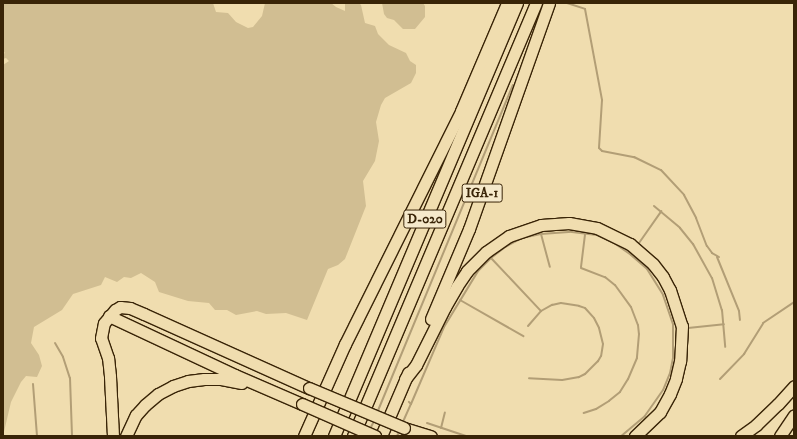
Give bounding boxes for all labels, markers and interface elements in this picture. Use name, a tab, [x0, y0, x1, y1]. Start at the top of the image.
road number: IGA-1	[461, 182, 503, 204]
road number: D-020	[403, 208, 447, 230]

